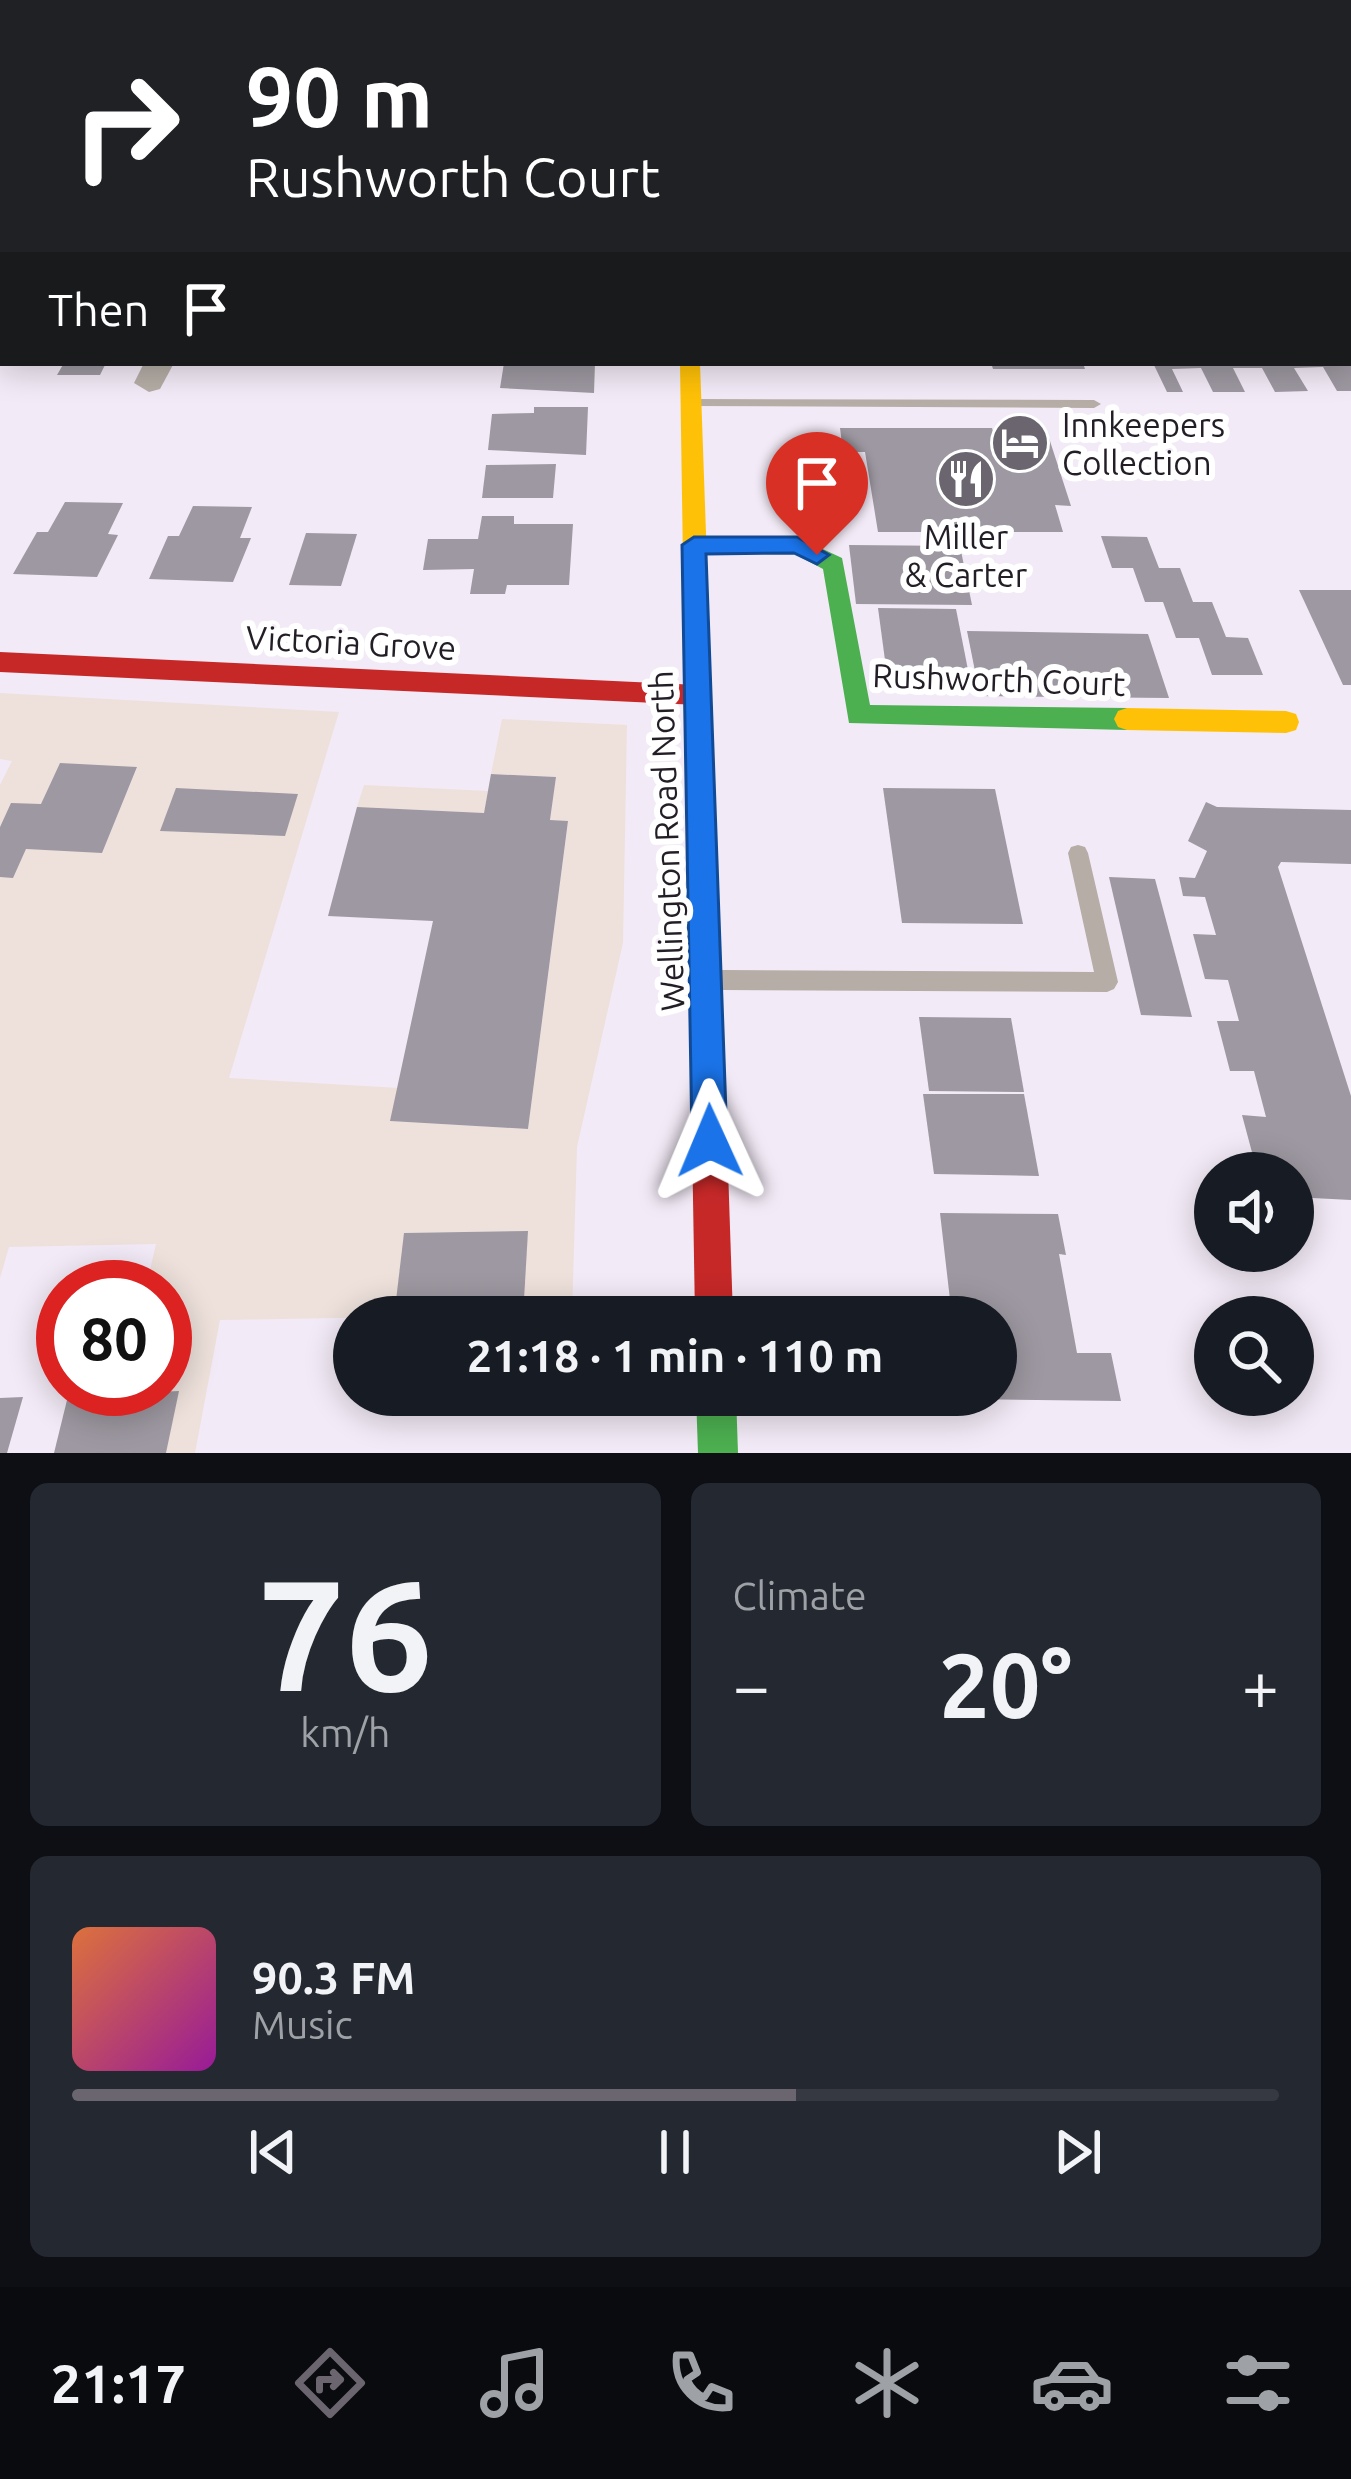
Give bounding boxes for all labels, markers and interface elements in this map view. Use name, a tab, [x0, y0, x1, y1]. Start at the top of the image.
icon: right	[48, 48, 204, 204]
text: 90 m	[246, 49, 433, 143]
text: Rushworth Court	[246, 147, 660, 207]
icon: arrive	[173, 276, 239, 342]
text: Then	[48, 284, 149, 335]
place label: Innkeepers Collection	[1062, 406, 1225, 481]
hotel icon: Innkeepers Collection	[989, 412, 1051, 474]
pin	[766, 432, 868, 555]
restaurant icon: Miller & Carter	[935, 448, 997, 510]
icon: arrive	[784, 450, 850, 516]
place label: Miller & Carter	[905, 518, 1028, 593]
street label: Victoria Grove	[245, 618, 457, 666]
street label: Rushworth Court	[872, 656, 1126, 702]
street label: Wellington Road North	[642, 670, 690, 1012]
position arrow	[647, 1078, 773, 1204]
map controls	[1194, 1152, 1314, 1416]
button: sound	[1194, 1152, 1314, 1272]
speed limit sign: 80	[36, 1260, 192, 1416]
button: search	[1194, 1296, 1314, 1416]
text: 21:18 · 1 min · 110 m	[467, 1330, 883, 1381]
text: 76	[257, 1546, 433, 1720]
text: Climate	[733, 1574, 867, 1617]
text: 20°	[939, 1634, 1072, 1735]
text: −	[733, 1648, 770, 1722]
text: +	[1242, 1648, 1279, 1722]
text: km/h	[300, 1711, 390, 1754]
text: 90.3 FM	[252, 1952, 415, 2003]
text: Music	[252, 2003, 353, 2046]
icon: previous	[240, 2119, 306, 2185]
icon: pause	[642, 2119, 708, 2185]
icon: next	[1045, 2119, 1111, 2185]
icon: directions	[288, 2341, 372, 2425]
icon: music	[473, 2341, 557, 2425]
icon: phone	[659, 2341, 743, 2425]
icon: climate	[845, 2341, 929, 2425]
icon: car	[1030, 2341, 1114, 2425]
icon: filters	[1216, 2341, 1300, 2425]
text: 21:17	[51, 2353, 186, 2413]

